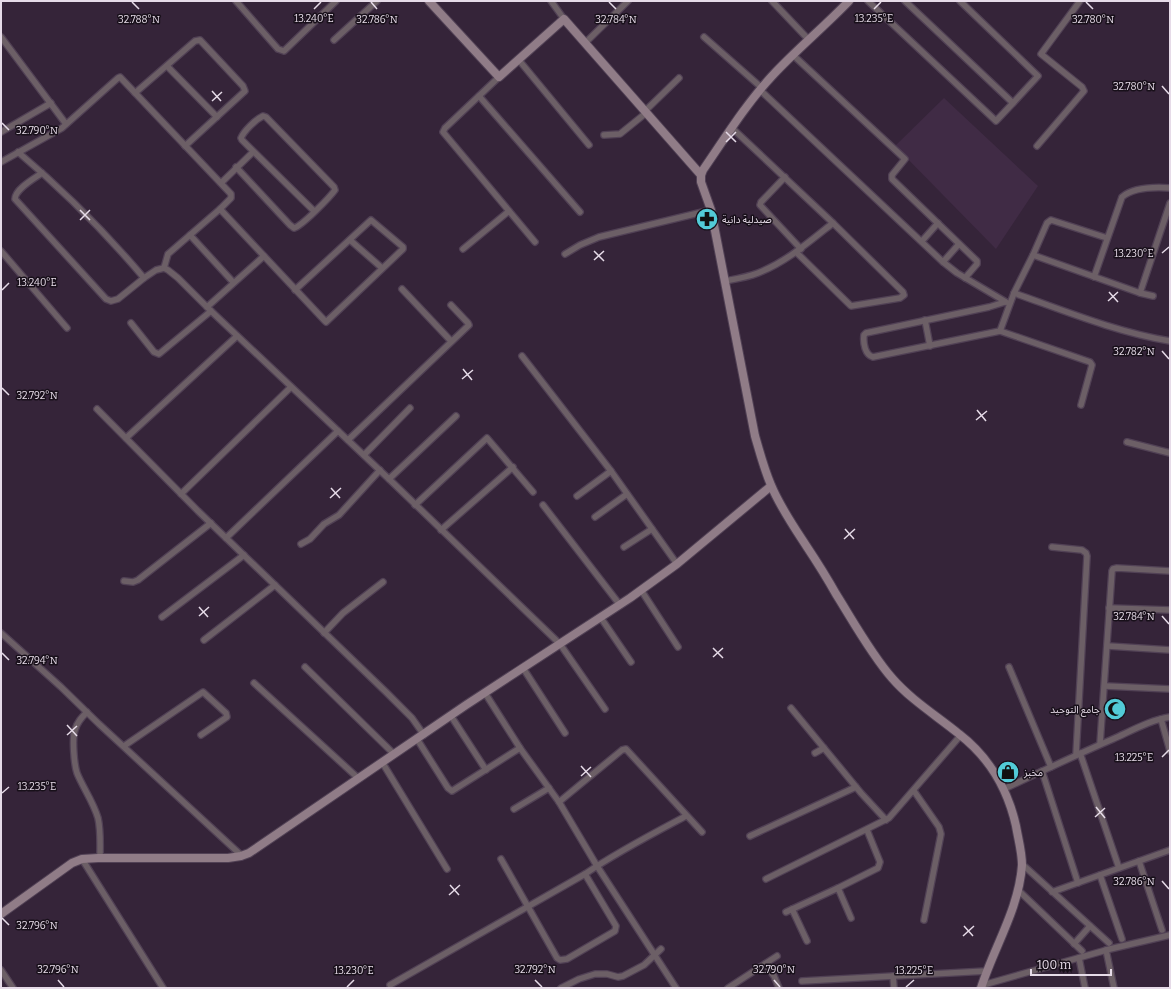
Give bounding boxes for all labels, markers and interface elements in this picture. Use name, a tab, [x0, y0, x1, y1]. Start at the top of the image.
text: 13.240°E	[294, 13, 334, 25]
text: 13.235°E	[855, 13, 893, 25]
text: 32.788°N	[118, 14, 160, 26]
text: 32.786°N	[356, 14, 398, 26]
text: 32.784°N	[595, 14, 637, 26]
text: 32.780°N	[1072, 14, 1114, 26]
text: 32.780°N	[1113, 81, 1155, 93]
text: 32.790°N	[16, 125, 58, 137]
pharmacy icon: صيدلية دانية	[694, 206, 720, 232]
place label: صيدلية دانية	[722, 214, 772, 226]
text: 13.230°E	[1114, 248, 1154, 260]
text: 13.240°E	[17, 277, 57, 289]
text: 32.782°N	[1113, 346, 1155, 358]
text: 32.792°N	[16, 390, 58, 402]
text: 32.784°N	[1113, 611, 1155, 623]
text: 32.794°N	[16, 655, 58, 667]
mosque icon: جامع التوحيد	[1102, 696, 1128, 722]
place label: جامع التوحيد	[1050, 704, 1100, 717]
text: 13.225°E	[1115, 752, 1153, 764]
shop icon: مخبز	[995, 759, 1021, 785]
place label: مخبز	[1023, 767, 1043, 779]
text: 13.235°E	[18, 781, 56, 793]
text: 32.786°N	[1113, 876, 1155, 888]
text: 32.796°N	[16, 920, 58, 932]
scale bar	[1031, 951, 1111, 977]
text: 100 m	[1037, 958, 1072, 972]
text: 32.796°N	[37, 964, 79, 976]
text: 32.792°N	[514, 964, 556, 976]
text: 32.790°N	[753, 964, 795, 976]
text: 13.230°E	[334, 965, 374, 977]
text: 13.225°E	[895, 965, 933, 977]

